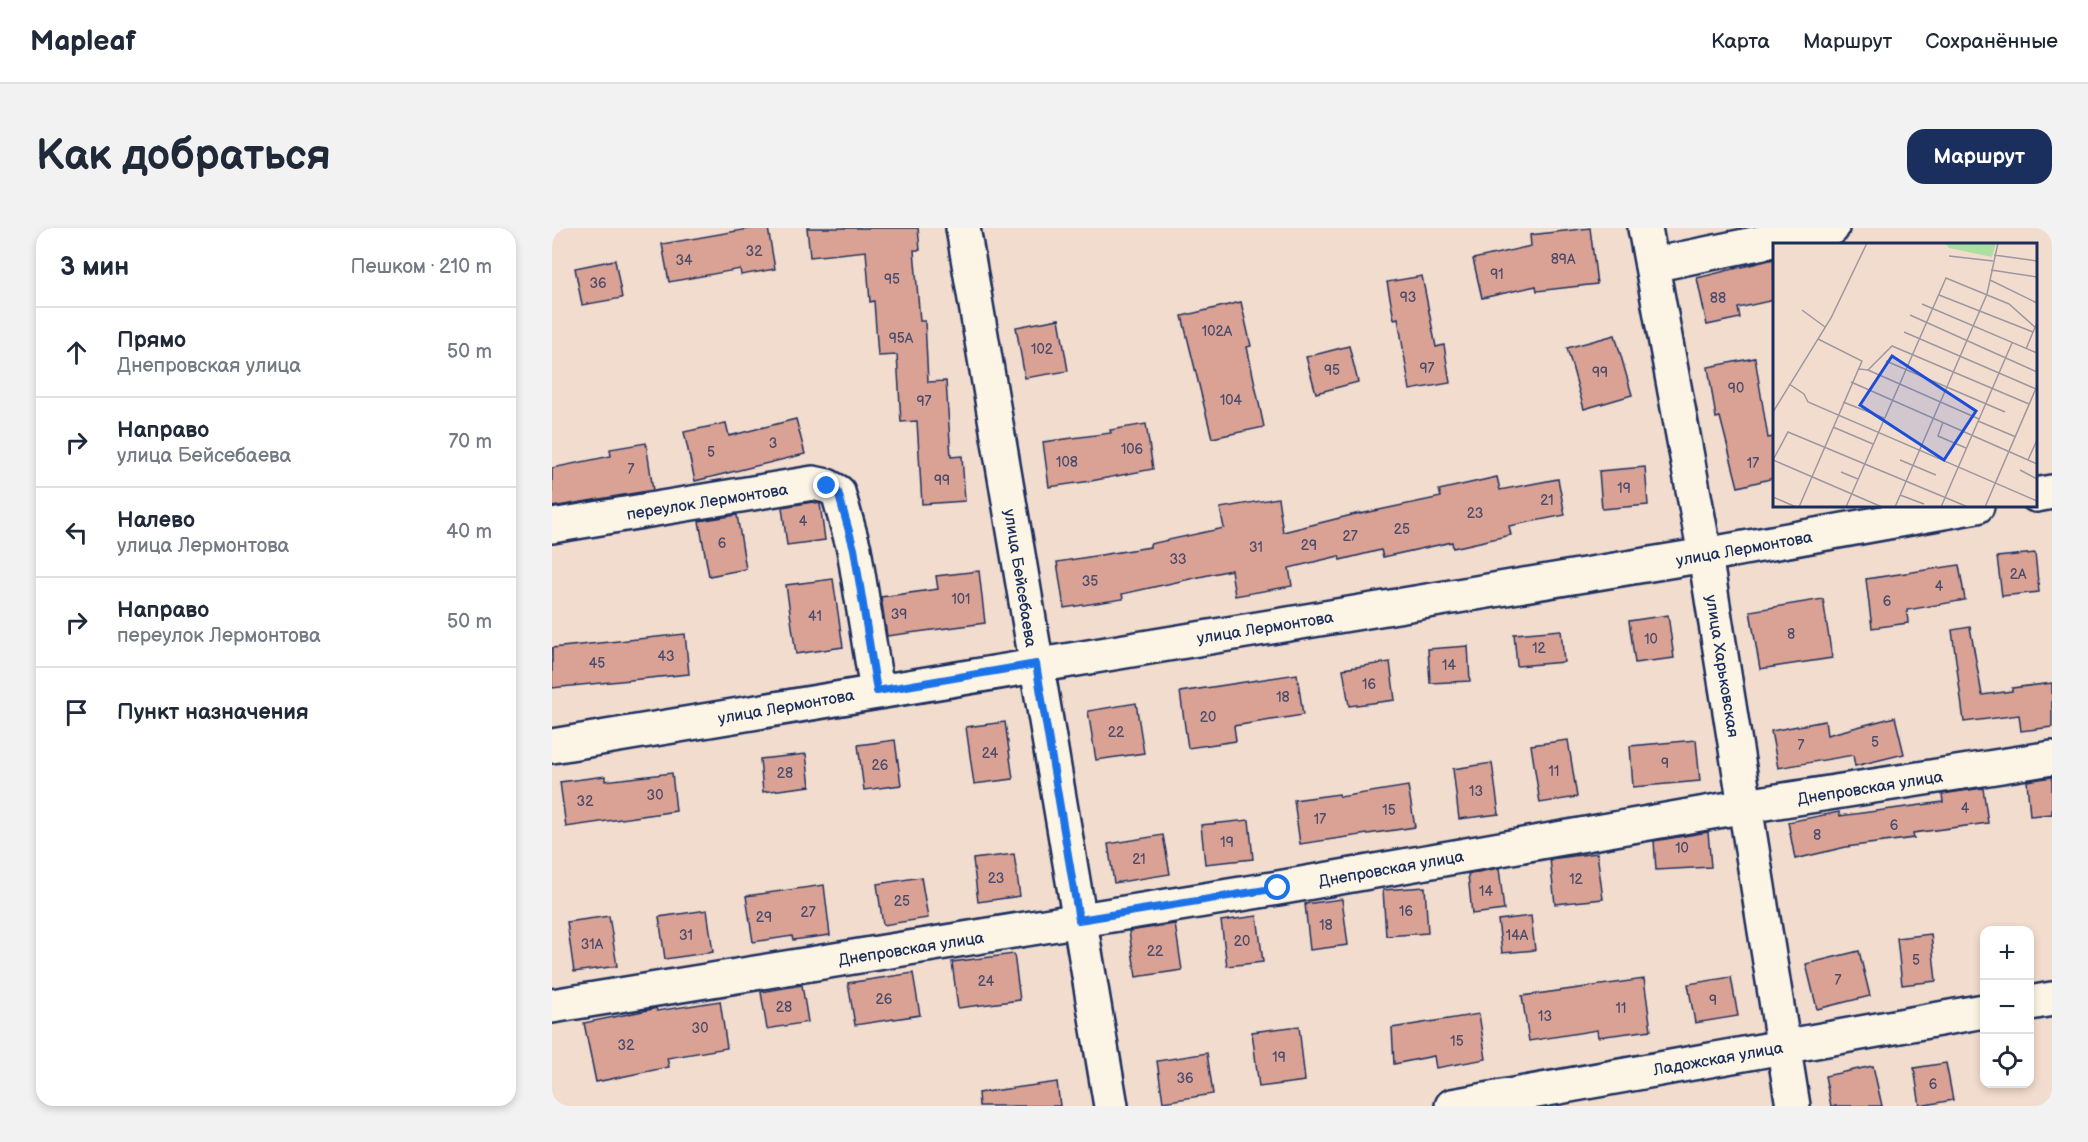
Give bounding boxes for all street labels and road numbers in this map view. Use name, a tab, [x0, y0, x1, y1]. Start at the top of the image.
street label: переулок Лермонтова	[625, 480, 790, 525]
street label: улица Бейсебаева	[999, 508, 1040, 649]
street label: улица Лермонтова	[1675, 528, 1814, 571]
street label: улица Харьковская	[1701, 594, 1742, 739]
street label: улица Лермонтова	[1196, 608, 1335, 649]
street label: улица Лермонтова	[717, 686, 856, 729]
street label: Днепровская улица	[1796, 767, 1945, 809]
street label: Днепровская улица	[1317, 847, 1466, 892]
street label: Днепровская улица	[837, 928, 986, 970]
street label: Ладожская улица	[1651, 1039, 1785, 1080]

